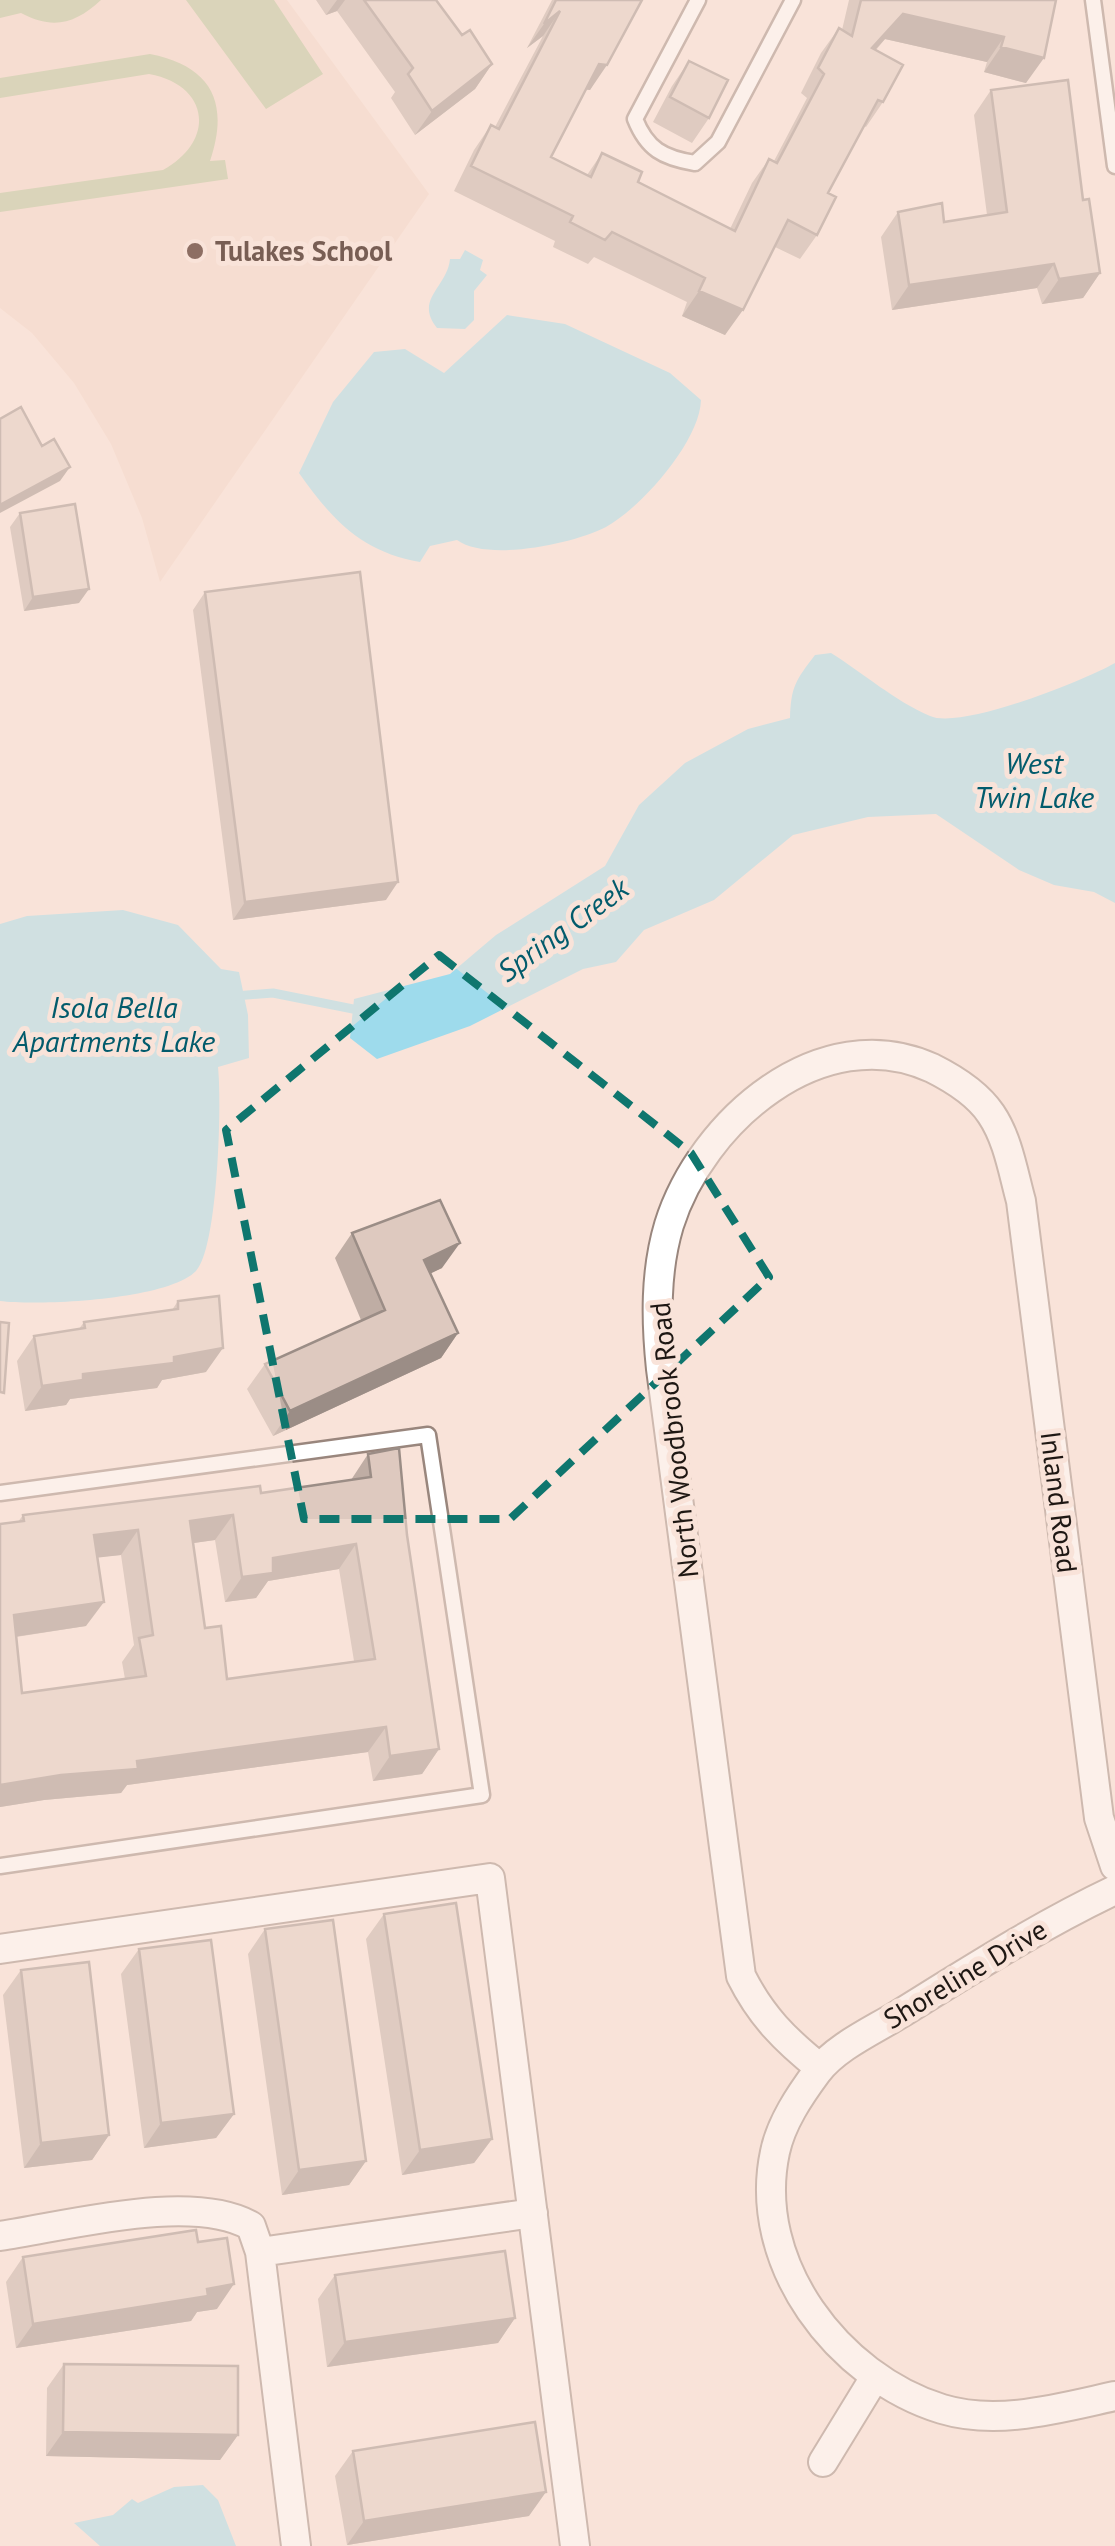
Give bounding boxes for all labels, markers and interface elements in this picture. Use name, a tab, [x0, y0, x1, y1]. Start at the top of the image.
place label: Tulakes School	[215, 232, 393, 269]
marker: Tulakes School	[184, 240, 206, 262]
water label: West Twin Lake	[974, 743, 1094, 816]
water label: Spring Creek	[489, 867, 637, 990]
water label: Isola Bella Apartments Lake	[12, 987, 215, 1060]
street label: North Woodbrook Road	[641, 1300, 706, 1580]
street label: Inland Road	[1032, 1429, 1087, 1575]
street label: Shoreline Drive	[876, 1910, 1053, 2037]

